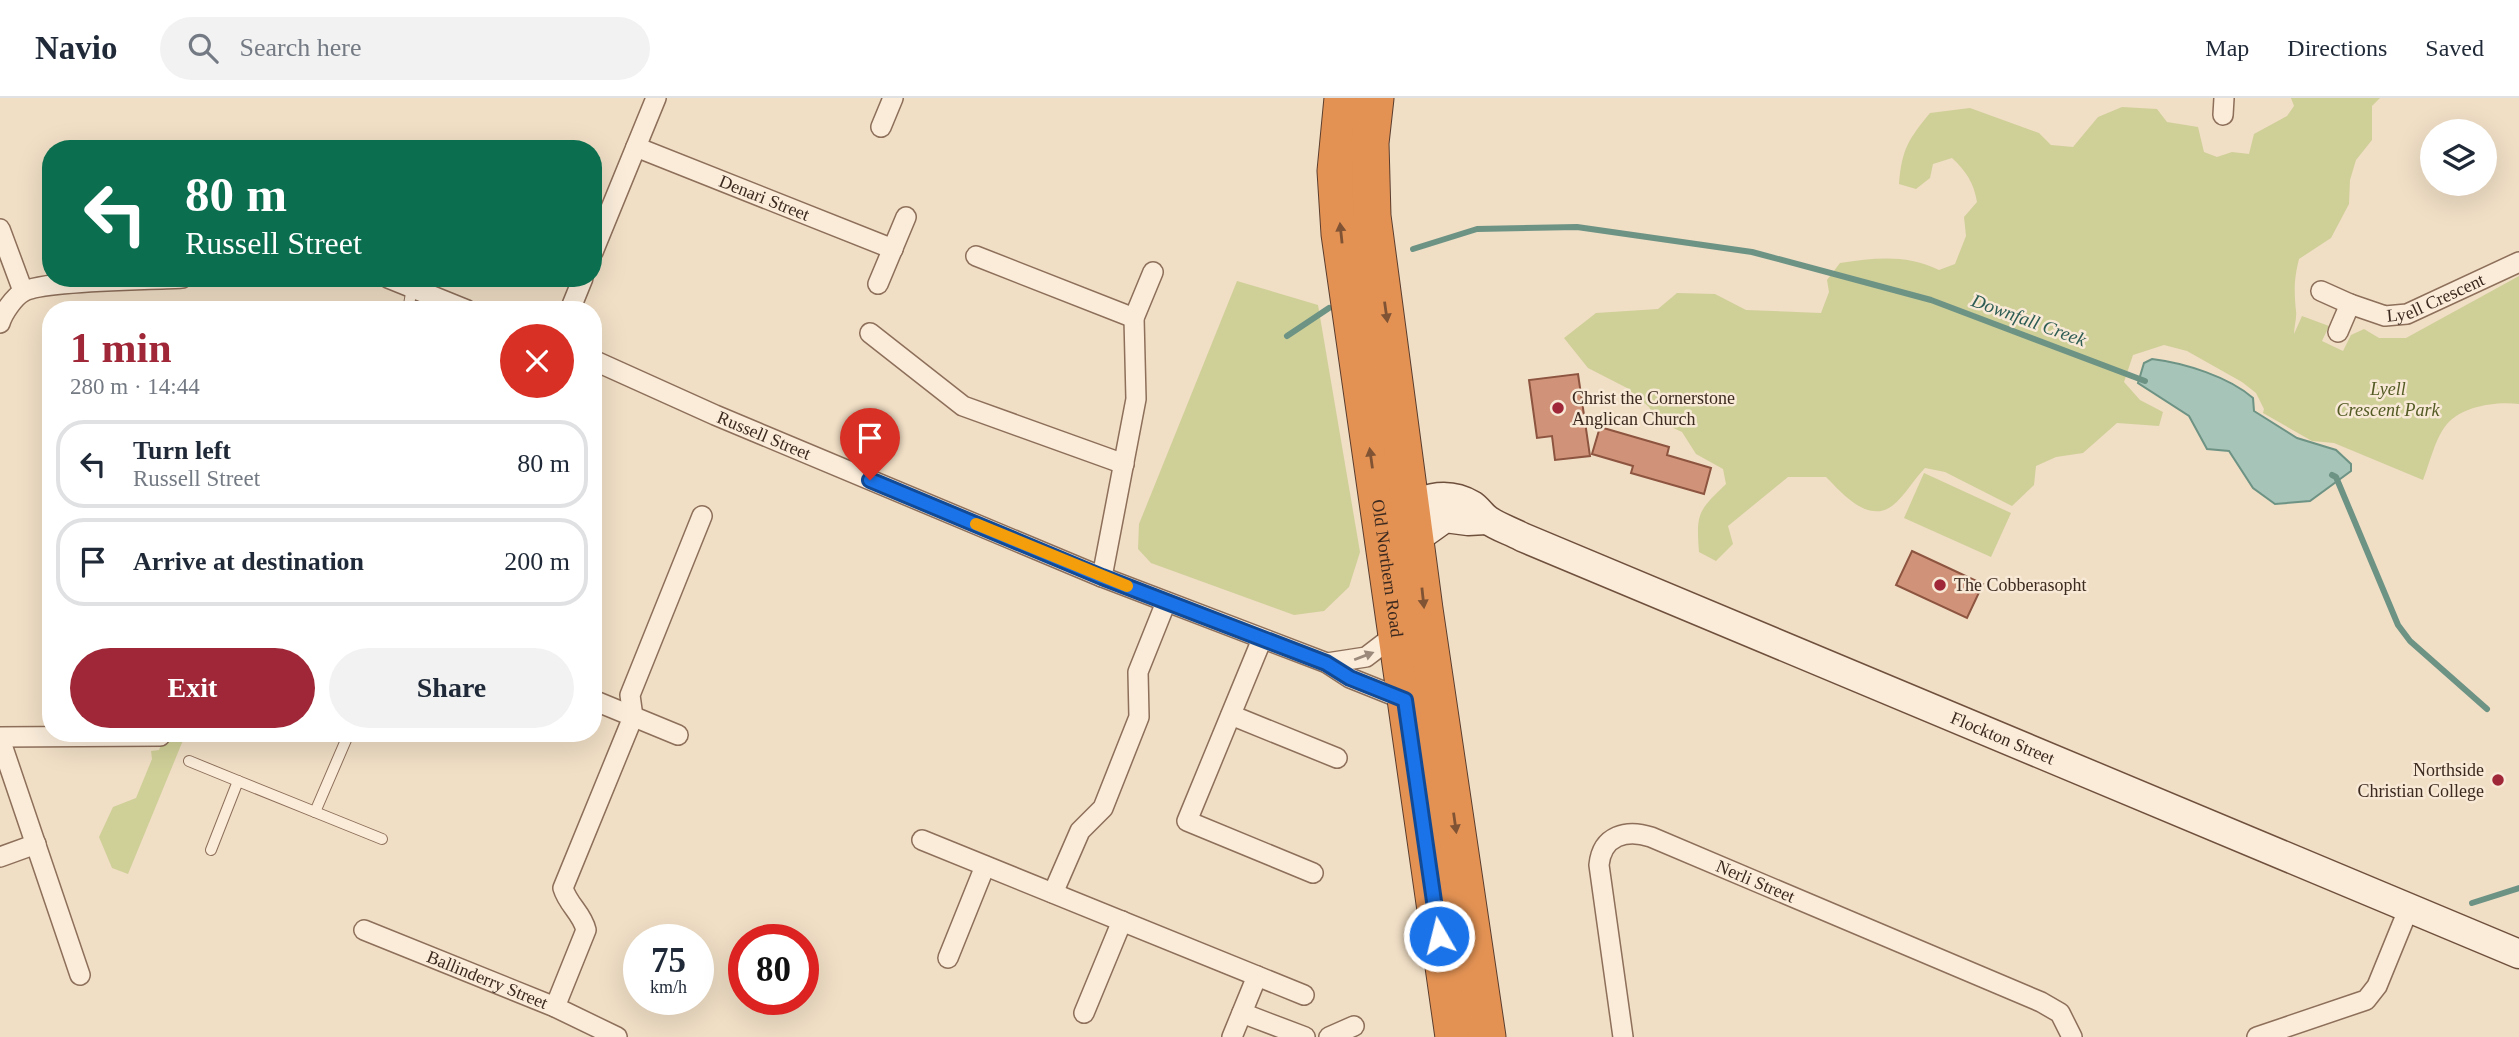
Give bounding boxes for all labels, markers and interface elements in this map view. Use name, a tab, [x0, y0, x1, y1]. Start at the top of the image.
search box	[160, 17, 650, 80]
icon: search	[184, 29, 222, 67]
text: Navio	[35, 30, 118, 66]
text: Search here	[240, 33, 361, 62]
text: Map	[2205, 35, 2249, 61]
text: Directions	[2287, 35, 2387, 61]
text: Saved	[2425, 35, 2484, 61]
map controls	[2420, 119, 2497, 196]
button: layers	[2420, 119, 2497, 196]
text: 80 m	[185, 167, 287, 222]
icon: left	[70, 168, 161, 259]
street label: Denari Street	[716, 171, 812, 225]
one-way arrow	[1335, 222, 1346, 244]
text: Russell Street	[185, 225, 362, 261]
street label: Lyell Crescent	[2386, 269, 2488, 326]
water label: Downfall Creek	[1968, 289, 2090, 351]
one-way arrow	[1380, 301, 1391, 323]
button: close	[500, 324, 574, 398]
text: 1 min	[70, 325, 172, 371]
text: 280 m · 14:44	[70, 374, 200, 399]
park label: Lyell Crescent Park	[2337, 379, 2440, 420]
place label: Christ the Cornerstone Anglican Church	[1572, 388, 1735, 429]
marker: Christ the Cornerstone Anglican Church	[1550, 400, 1566, 416]
street label: Russell Street	[714, 407, 814, 464]
pin	[840, 408, 900, 480]
icon: arrive	[851, 419, 889, 457]
text: Turn left	[133, 436, 231, 465]
icon: left	[74, 445, 112, 483]
one-way arrow	[1366, 447, 1377, 469]
text: 80 m	[517, 449, 570, 478]
text: Russell Street	[133, 466, 260, 491]
street label: Old Northern Road	[1368, 498, 1407, 638]
icon: arrive	[74, 543, 112, 581]
text: Arrive at destination	[133, 547, 364, 576]
text: 200 m	[504, 547, 570, 576]
place label: The Cobberasopht	[1954, 575, 2086, 595]
marker: The Cobberasopht	[1932, 577, 1948, 593]
one-way arrow	[1418, 587, 1429, 609]
button: Exit	[70, 648, 315, 728]
button: Share	[329, 648, 574, 728]
one-way arrow	[1354, 650, 1375, 661]
street label: Flockton Street	[1948, 707, 2057, 769]
place label: Northside Christian College	[2358, 760, 2484, 801]
marker: Northside Christian College	[2490, 772, 2506, 788]
one-way arrow	[1450, 812, 1461, 834]
street label: Nerli Street	[1713, 856, 1798, 907]
position arrow	[1402, 899, 1476, 973]
speed limit sign: 80	[728, 924, 819, 1015]
text: 75	[651, 941, 686, 980]
street label: Ballinderry Street	[424, 946, 551, 1013]
text: km/h	[650, 977, 687, 997]

